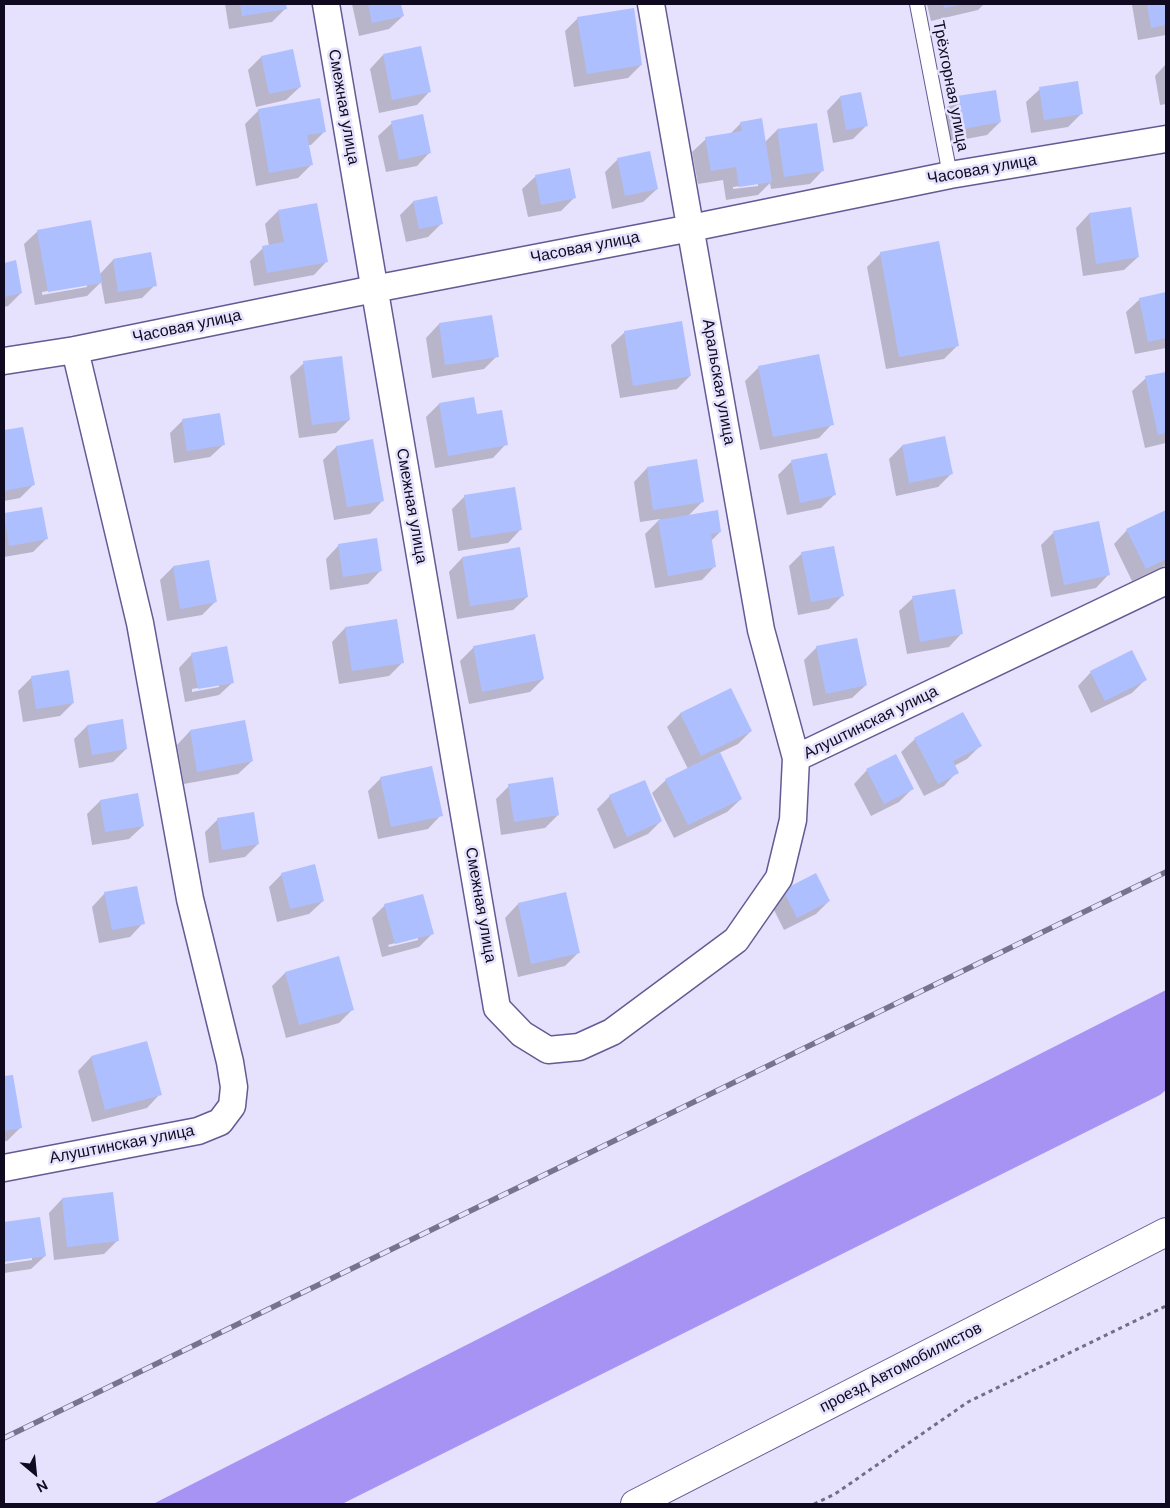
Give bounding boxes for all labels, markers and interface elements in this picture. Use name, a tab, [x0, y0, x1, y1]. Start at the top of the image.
street label: Трёхгорная улица	[928, 19, 972, 153]
street label: Смежная улица	[323, 48, 363, 166]
street label: Часовая улица	[926, 151, 1038, 189]
street label: Часовая улица	[529, 228, 641, 268]
street label: Часовая улица	[131, 306, 243, 348]
street label: Аральская улица	[697, 318, 739, 446]
street label: Смежная улица	[391, 447, 431, 565]
street label: Алуштинская улица	[801, 682, 941, 764]
street label: Смежная улица	[460, 846, 500, 964]
street label: Алуштинская улица	[48, 1122, 196, 1168]
street label: проезд Автомобилистов	[817, 1319, 985, 1417]
north arrow	[10, 1448, 60, 1498]
text: N	[33, 1476, 51, 1497]

